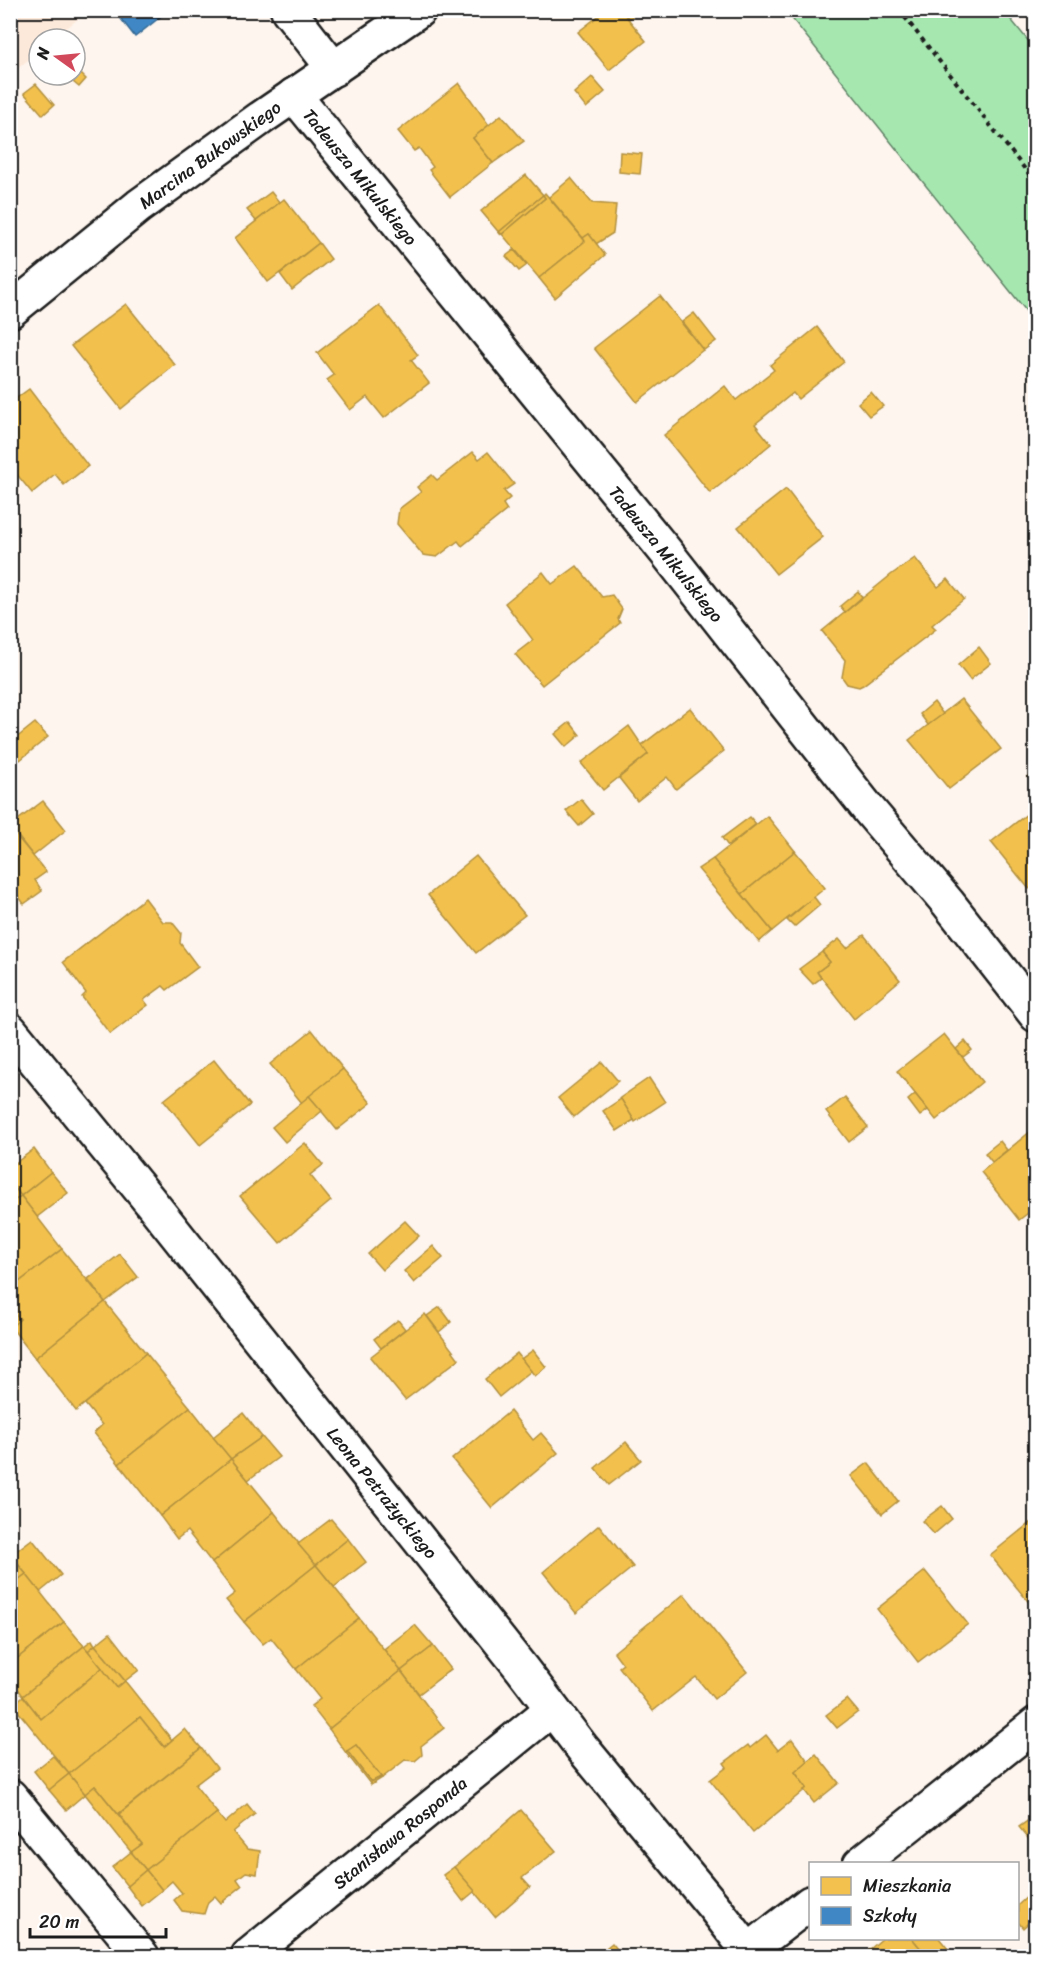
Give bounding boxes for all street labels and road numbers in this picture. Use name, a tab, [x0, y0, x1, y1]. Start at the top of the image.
street label: Marcina Bukowskiego	[132, 92, 288, 218]
street label: Tadeusza Mikulskiego	[294, 101, 426, 253]
street label: Tadeusza Mikulskiego	[600, 478, 732, 630]
street label: Leona Petrażyckiego	[318, 1420, 446, 1566]
street label: Stanisława Rosponda	[325, 1768, 475, 1898]

